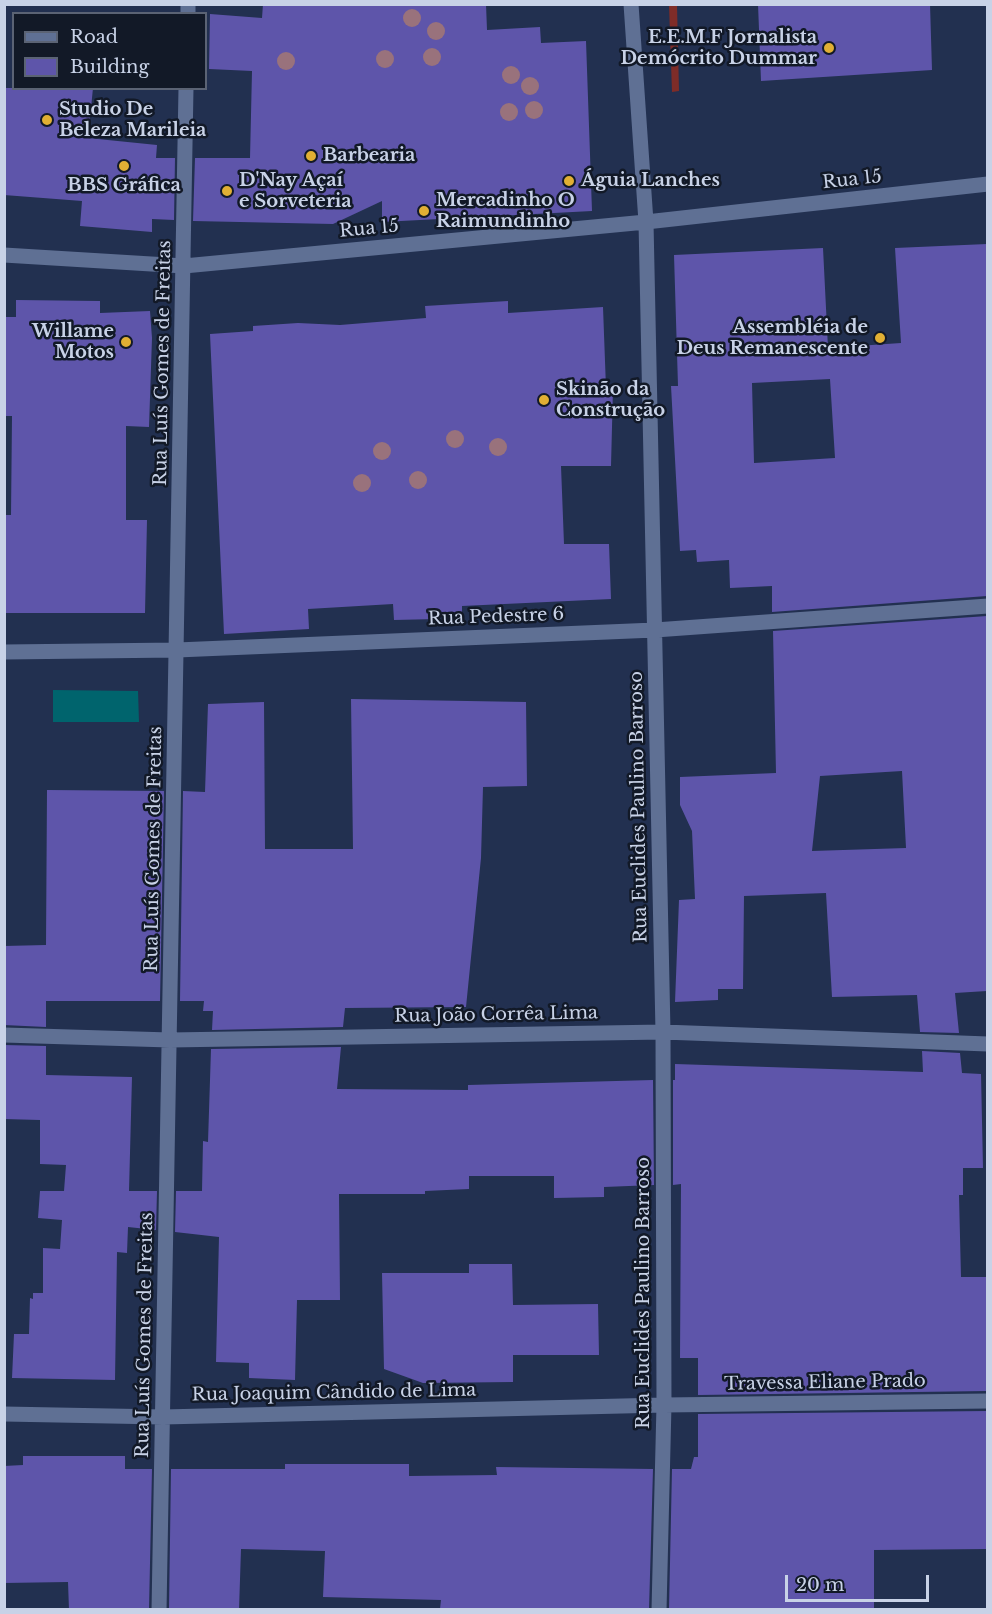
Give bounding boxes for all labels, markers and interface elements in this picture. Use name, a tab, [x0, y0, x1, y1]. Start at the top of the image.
legend	[12, 12, 207, 90]
text: Road	[70, 26, 118, 48]
place label: E.E.M.F Jornalista Demócrito Dummar	[621, 27, 817, 70]
marker: E.E.M.F Jornalista Demócrito Dummar	[822, 41, 836, 55]
text: Building	[70, 56, 149, 78]
place label: Studio De Beleza Marileia	[59, 99, 206, 142]
marker: Studio De Beleza Marileia	[40, 113, 54, 127]
place label: Barbearia	[323, 145, 415, 167]
marker: Barbearia	[304, 149, 318, 163]
marker: BBS Gráfica	[117, 159, 131, 173]
street label: Rua 15	[821, 166, 883, 194]
place label: D'Nay Açaí e Sorveteria	[239, 170, 352, 213]
place label: Águia Lanches	[581, 170, 720, 192]
marker: Águia Lanches	[562, 174, 576, 188]
place label: BBS Gráfica	[67, 175, 181, 197]
marker: D'Nay Açaí e Sorveteria	[220, 184, 234, 198]
place label: Mercadinho O Raimundinho	[436, 190, 575, 232]
marker: Mercadinho O Raimundinho	[417, 204, 431, 218]
street label: Rua 15	[338, 216, 400, 242]
street label: Rua Luís Gomes de Freitas	[150, 240, 176, 486]
place label: Assembléia de Deus Remanescente	[676, 317, 868, 360]
place label: Willame Motos	[32, 321, 114, 364]
marker: Assembléia de Deus Remanescente	[873, 331, 887, 345]
marker: Willame Motos	[119, 335, 133, 349]
place label: Skinão da Construção	[556, 379, 665, 422]
marker: Skinão da Construção	[537, 393, 551, 407]
street label: Rua Pedestre 6	[427, 604, 565, 630]
street label: Rua Euclides Paulino Barroso	[626, 671, 652, 943]
street label: Rua Luís Gomes de Freitas	[141, 726, 167, 972]
street label: Rua João Corrêa Lima	[394, 1002, 598, 1028]
street label: Rua Euclides Paulino Barroso	[633, 1157, 655, 1429]
street label: Rua Luís Gomes de Freitas	[132, 1212, 158, 1458]
street label: Travessa Eliane Prado	[724, 1370, 926, 1396]
street label: Rua Joaquim Cândido de Lima	[192, 1380, 476, 1406]
scale bar	[788, 1563, 932, 1601]
text: 20 m	[796, 1574, 844, 1596]

